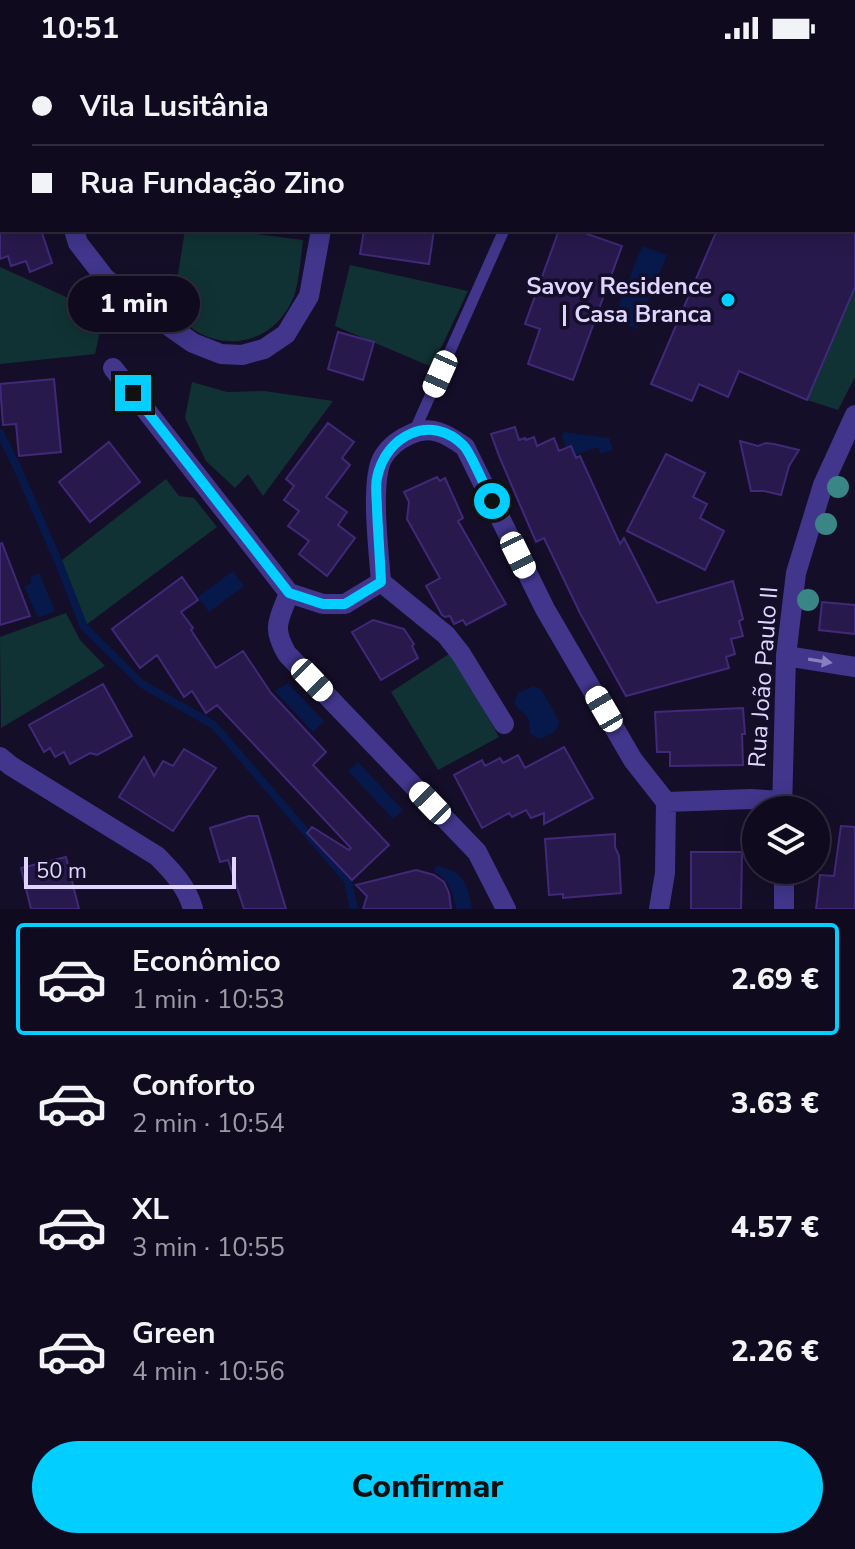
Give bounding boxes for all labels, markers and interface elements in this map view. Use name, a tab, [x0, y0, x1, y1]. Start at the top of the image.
text: 10:51	[40, 8, 119, 49]
text: Vila Lusitânia	[80, 86, 269, 127]
text: Rua Fundação Zino	[80, 163, 345, 204]
place label: Savoy Residence | Casa Branca	[526, 270, 712, 330]
callout: 1 min	[67, 277, 199, 333]
text: 1 min	[100, 286, 168, 321]
marker: Savoy Residence | Casa Branca	[719, 291, 737, 309]
car	[419, 347, 461, 401]
route end	[115, 375, 151, 411]
route start	[474, 483, 510, 519]
car	[497, 528, 539, 582]
street label: Rua João Paulo II	[741, 585, 785, 769]
car	[287, 654, 337, 706]
one-way arrow	[808, 655, 833, 668]
car	[582, 682, 626, 736]
car	[405, 777, 455, 829]
map controls	[742, 796, 830, 884]
button: layers	[742, 796, 830, 884]
scale bar	[24, 853, 236, 889]
text: 50 m	[36, 856, 87, 886]
text: Econômico	[132, 941, 281, 982]
icon: car	[36, 943, 108, 1015]
text: 2.69 €	[731, 959, 819, 1000]
text: 1 min · 10:53	[132, 982, 285, 1017]
text: Conforto	[132, 1065, 255, 1106]
icon: car	[36, 1067, 108, 1139]
text: 3.63 €	[731, 1083, 819, 1124]
text: 2 min · 10:54	[132, 1106, 285, 1141]
text: XL	[132, 1189, 169, 1230]
icon: car	[36, 1191, 108, 1263]
text: 4.57 €	[731, 1207, 819, 1248]
text: 3 min · 10:55	[132, 1230, 285, 1265]
text: Green	[132, 1313, 216, 1354]
icon: car	[36, 1315, 108, 1387]
text: 2.26 €	[731, 1331, 819, 1372]
text: 4 min · 10:56	[132, 1354, 285, 1389]
button: Confirmar	[32, 1441, 823, 1533]

